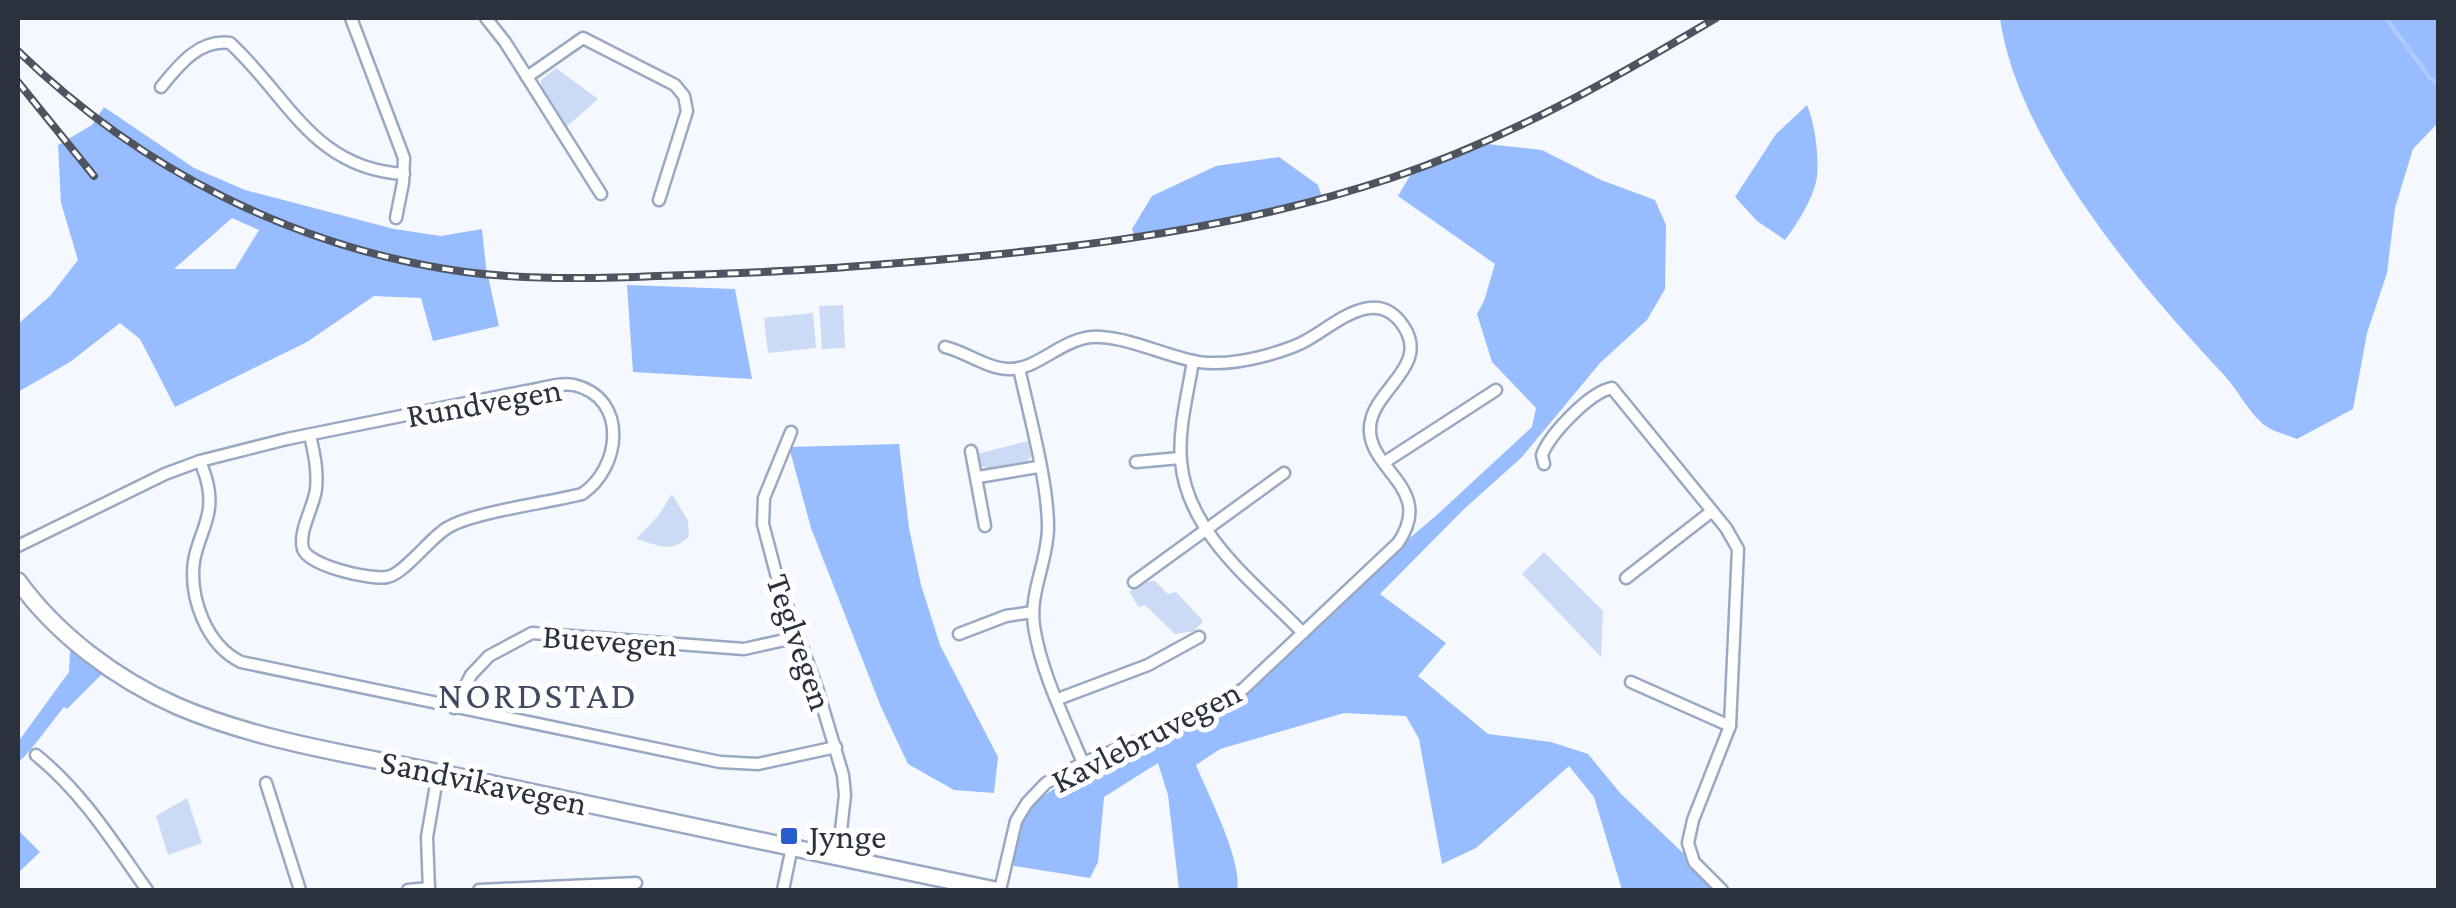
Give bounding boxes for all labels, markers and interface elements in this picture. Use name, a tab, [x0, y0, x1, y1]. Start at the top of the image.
street label: Rundvegen	[403, 370, 565, 435]
street label: Teglvegen	[758, 569, 841, 715]
street label: Buevegen	[541, 616, 679, 665]
street label: Kavlebruvegen	[1045, 672, 1248, 801]
district label: NORDSTAD	[438, 674, 638, 716]
street label: Sandvikavegen	[377, 742, 591, 823]
place label: Jynge	[806, 817, 886, 856]
marker: Jynge	[778, 825, 800, 847]

